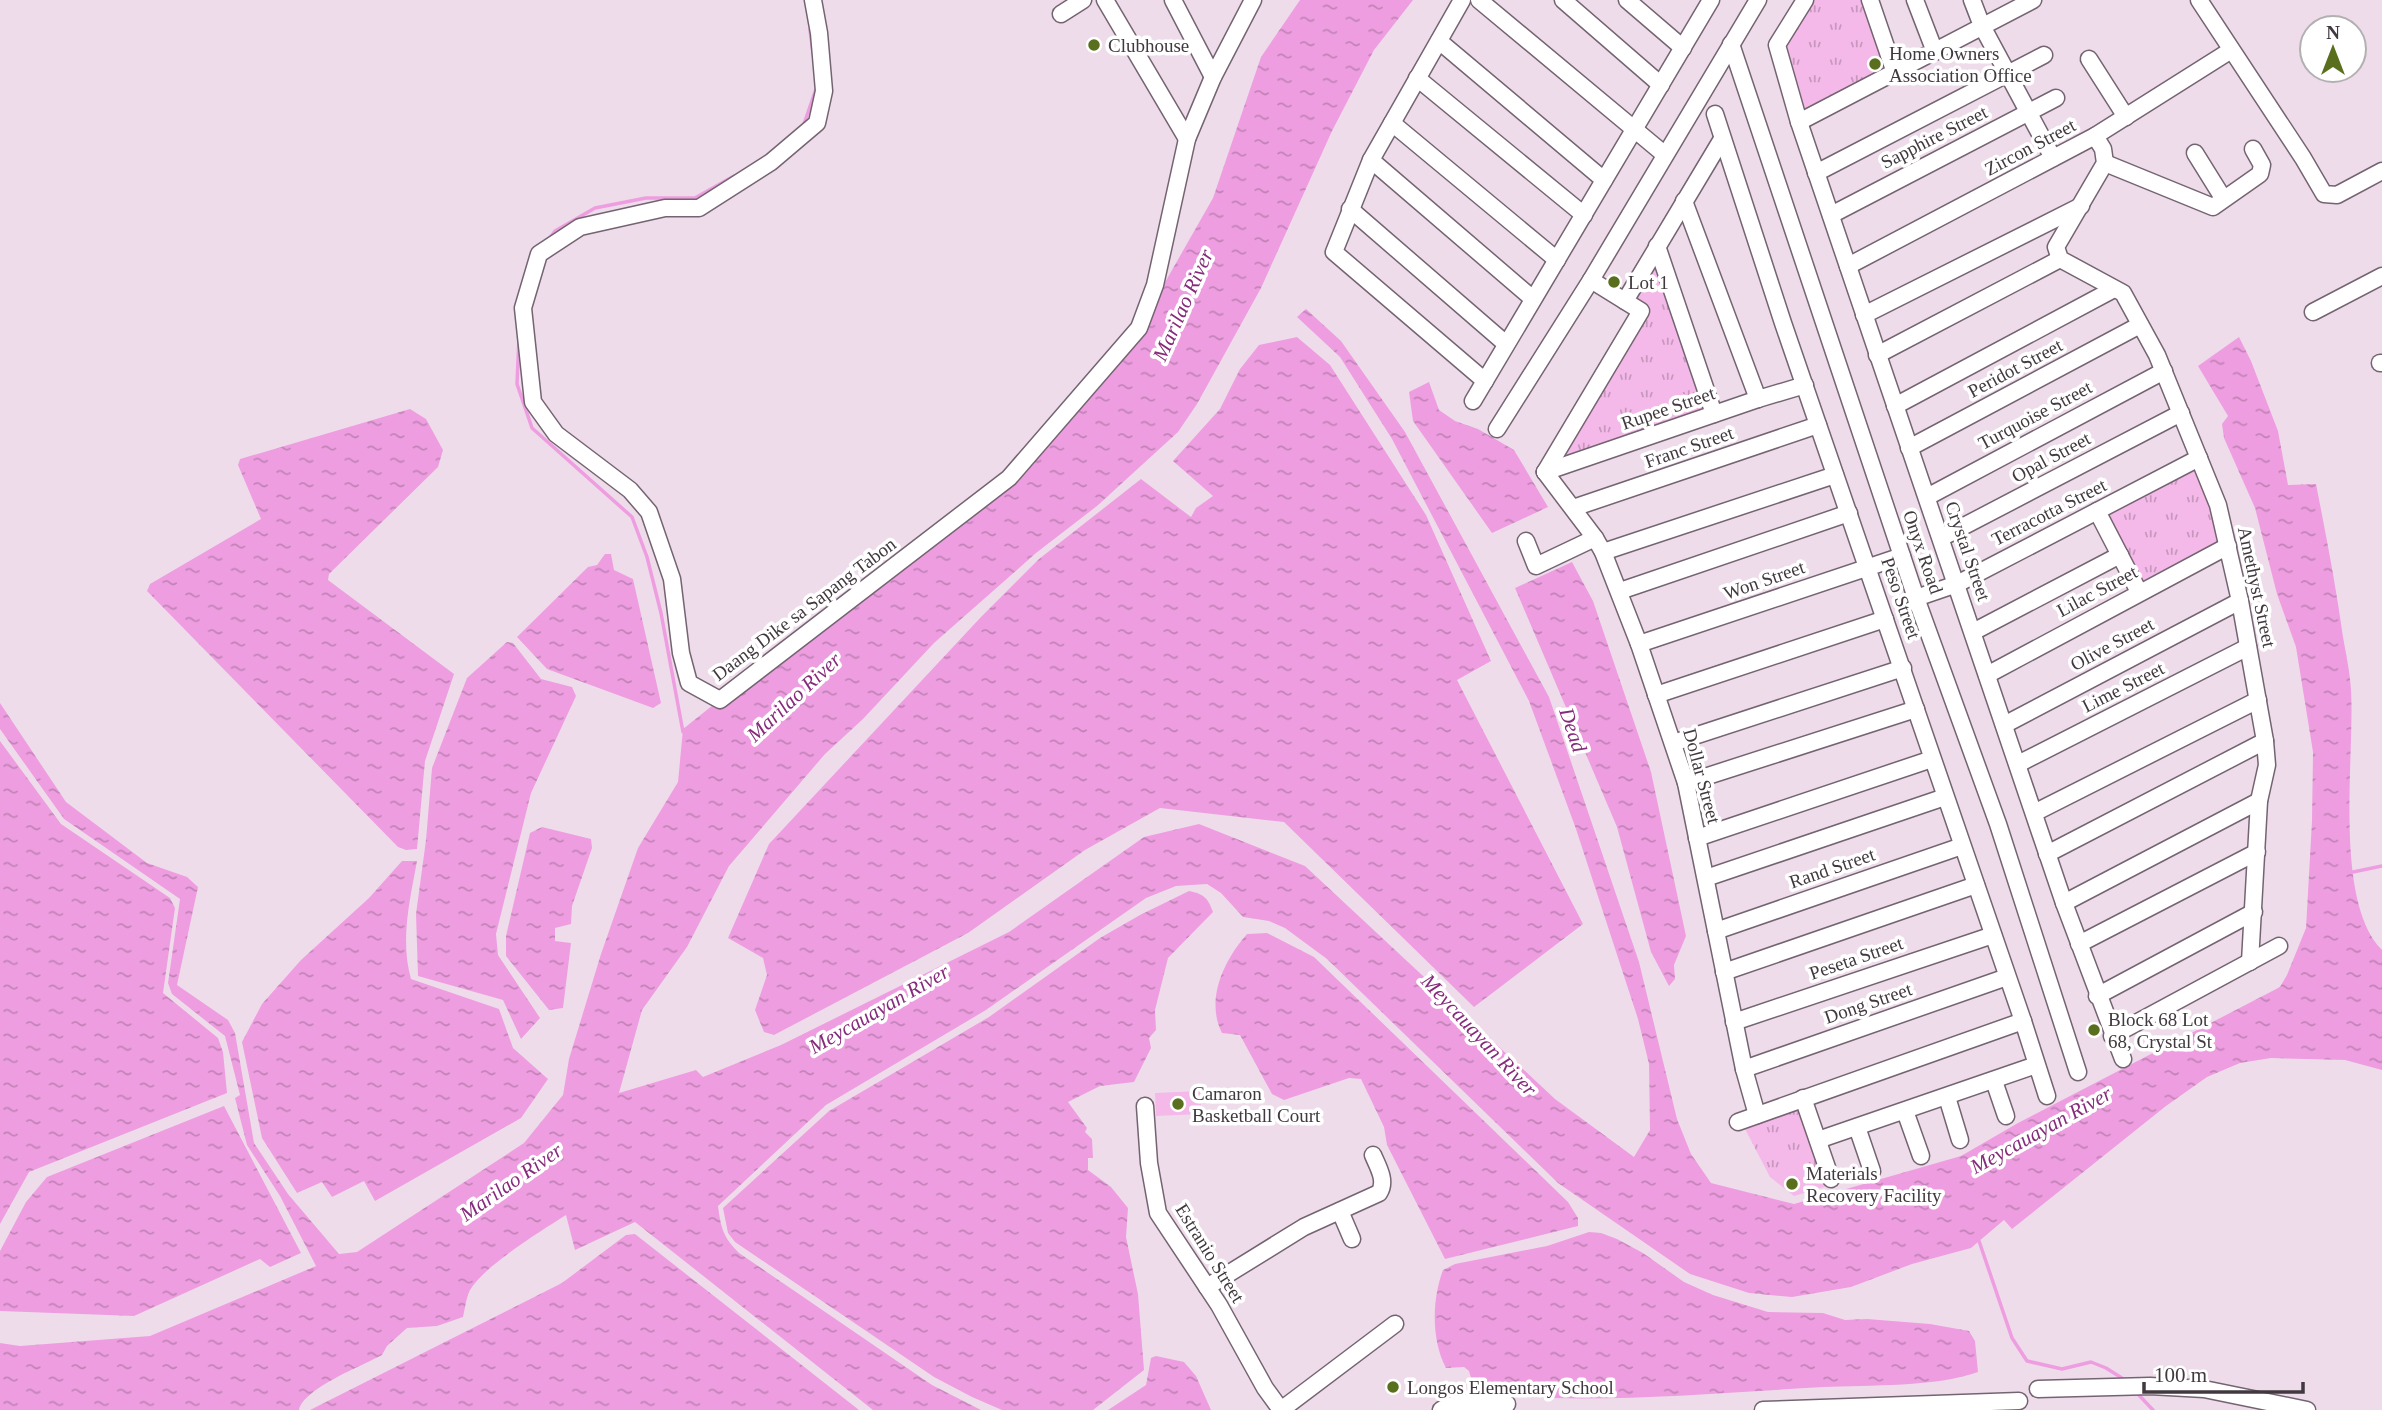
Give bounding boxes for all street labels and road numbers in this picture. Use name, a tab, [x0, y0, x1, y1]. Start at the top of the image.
street label: Sapphire Street	[1877, 101, 1991, 173]
street label: Zircon Street	[1981, 114, 2080, 180]
street label: Peridot Street	[1964, 334, 2066, 402]
street label: Turquoise Street	[1975, 376, 2096, 454]
street label: Rupee Street	[1618, 382, 1718, 434]
street label: Franc Street	[1642, 422, 1737, 472]
street label: Opal Street	[2008, 427, 2095, 486]
street label: Terracotta Street	[1988, 474, 2110, 550]
street label: Crystal Street	[1941, 498, 1995, 604]
street label: Onyx Road	[1899, 507, 1947, 597]
street label: Amethyst Street	[2234, 525, 2280, 650]
street label: Daang Dike sa Sapang Tabon	[708, 533, 900, 685]
street label: Peso Street	[1877, 554, 1925, 642]
street label: Won Street	[1721, 556, 1808, 604]
street label: Lilac Street	[2053, 561, 2141, 621]
street label: Olive Street	[2067, 613, 2158, 675]
street label: Lime Street	[2079, 657, 2168, 717]
street label: Dollar Street	[1679, 726, 1725, 827]
street label: Rand Street	[1786, 843, 1878, 892]
street label: Peseta Street	[1806, 932, 1906, 984]
street label: Dong Street	[1821, 978, 1915, 1028]
street label: Estranio Street	[1171, 1200, 1249, 1307]

